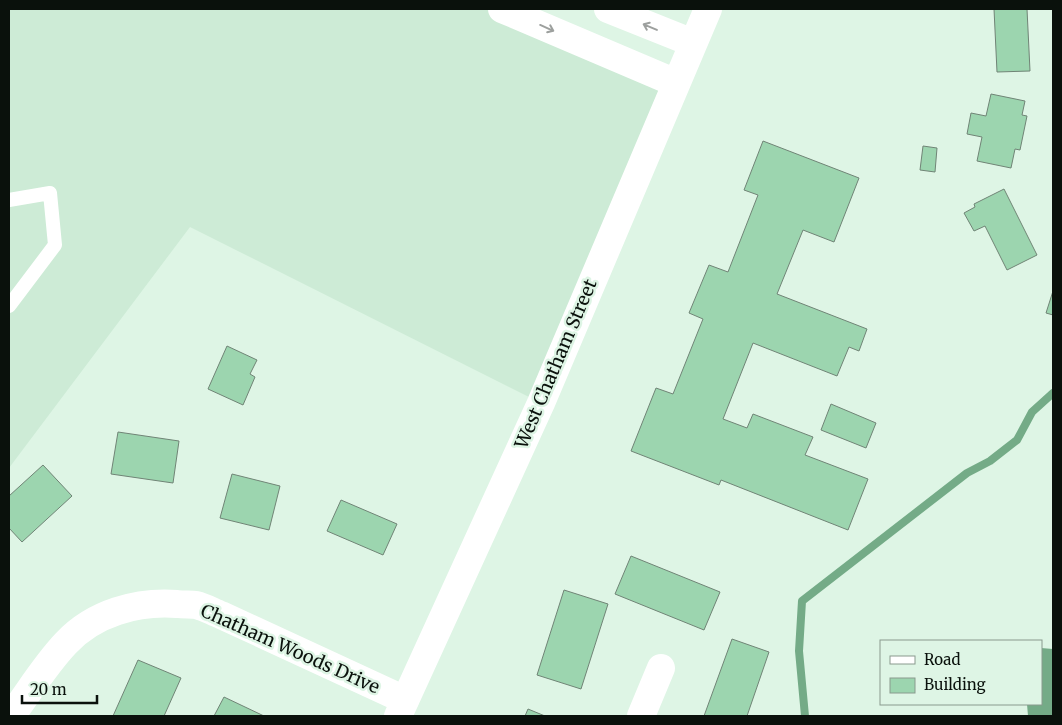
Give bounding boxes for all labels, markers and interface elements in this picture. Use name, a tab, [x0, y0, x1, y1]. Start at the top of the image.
one-way arrow	[643, 21, 658, 31]
one-way arrow	[539, 23, 554, 33]
street label: West Chatham Street	[509, 276, 602, 453]
street label: Chatham Woods Drive	[197, 599, 383, 698]
legend	[880, 640, 1042, 705]
text: Road	[924, 650, 960, 669]
scale bar	[22, 672, 98, 704]
text: Building	[924, 675, 986, 694]
text: 20 m	[30, 680, 67, 699]

